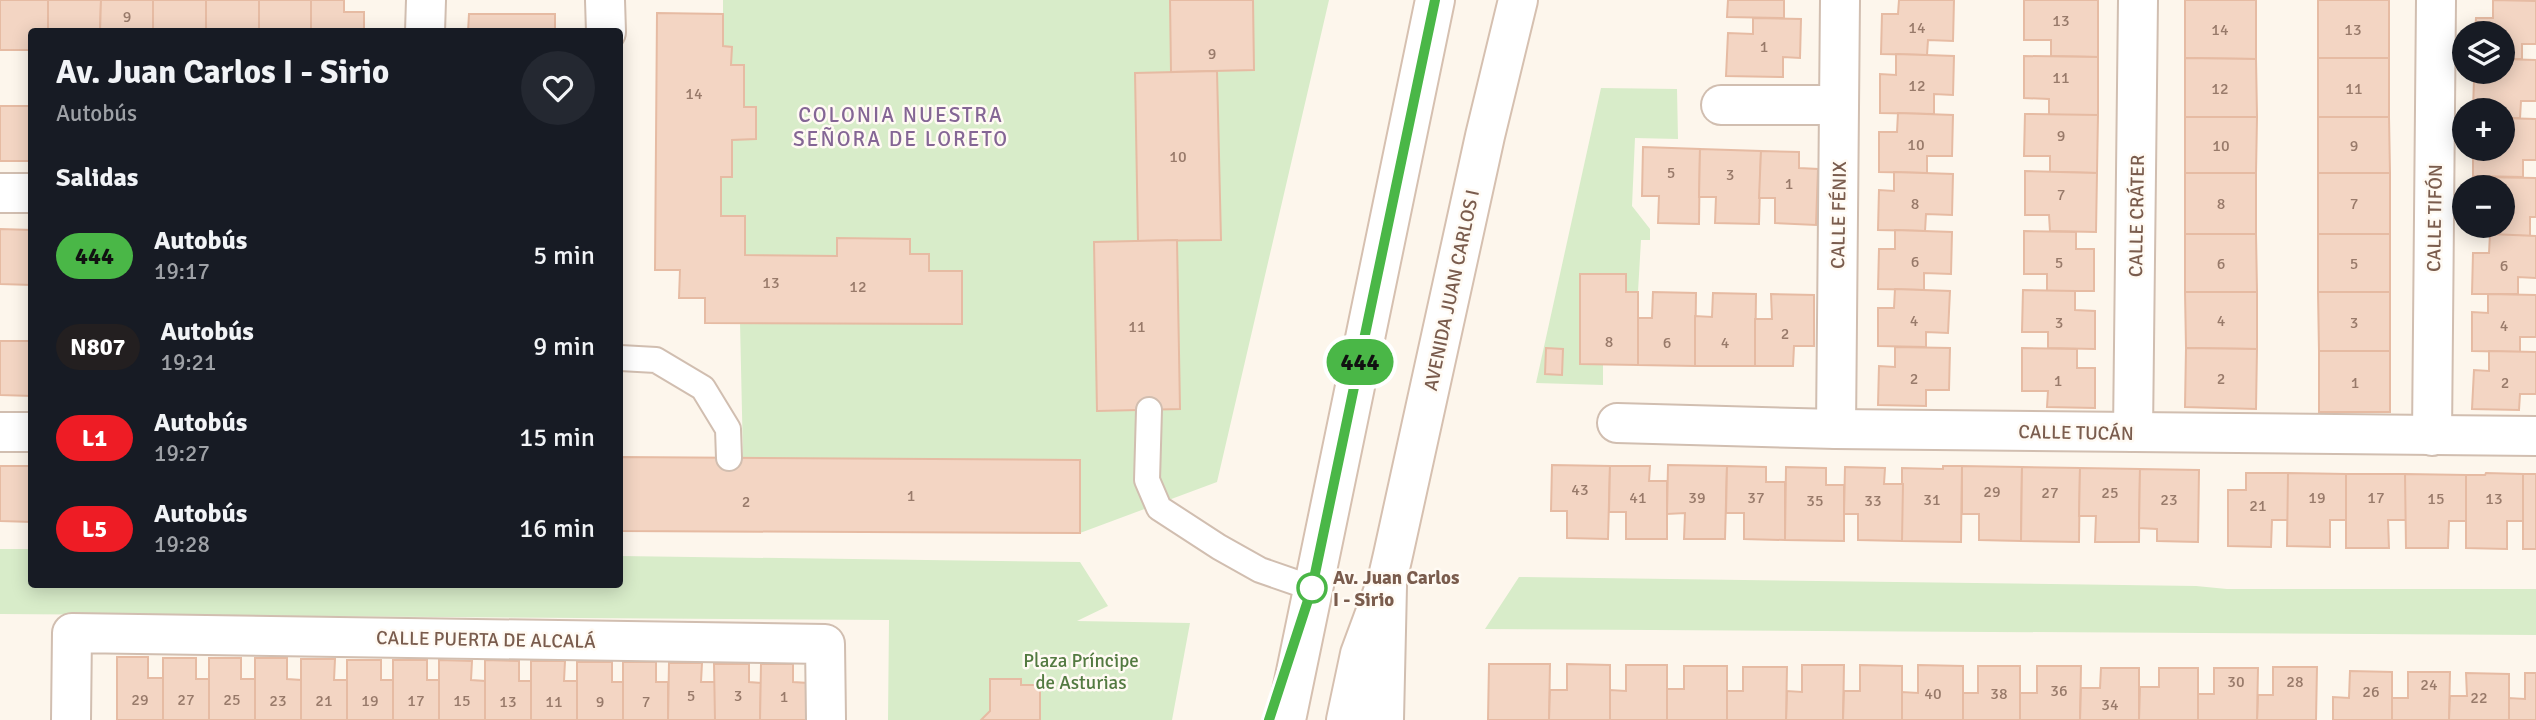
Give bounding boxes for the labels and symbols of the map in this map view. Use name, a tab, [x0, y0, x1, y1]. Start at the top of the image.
house number: 9	[123, 7, 131, 27]
house number: 13	[2052, 11, 2070, 31]
house number: 14	[1908, 18, 1926, 38]
house number: 14	[2211, 20, 2229, 40]
house number: 13	[2344, 20, 2362, 40]
house number: 1	[1760, 37, 1768, 57]
house number: 9	[1208, 44, 1216, 64]
house number: 11	[2052, 68, 2070, 88]
house number: 12	[1908, 76, 1926, 96]
house number: 12	[2211, 79, 2229, 99]
house number: 11	[2345, 79, 2363, 99]
house number: 14	[685, 84, 703, 104]
district label: COLONIA NUESTRA SEÑORA DE LORETO	[793, 102, 1009, 152]
house number: 9	[2057, 126, 2065, 146]
house number: 10	[1907, 135, 1925, 155]
house number: 10	[2212, 136, 2230, 156]
house number: 9	[2350, 136, 2358, 156]
house number: 10	[1169, 147, 1187, 167]
street label: CALLE CRÁTER	[2124, 155, 2150, 277]
street label: CALLE FÉNIX	[1826, 161, 1852, 269]
house number: 5	[1667, 163, 1675, 183]
street label: CALLE TIFÓN	[2422, 164, 2448, 272]
house number: 3	[1726, 165, 1734, 185]
house number: 1	[1785, 174, 1793, 194]
house number: 7	[2057, 185, 2065, 205]
street label: AVENIDA JUAN CARLOS I	[1419, 187, 1485, 393]
house number: 8	[1911, 194, 1919, 214]
house number: 8	[2217, 194, 2225, 214]
house number: 7	[2350, 194, 2358, 214]
house number: 6	[1911, 252, 1919, 272]
house number: 5	[2055, 253, 2063, 273]
house number: 6	[2217, 254, 2225, 274]
house number: 5	[2350, 254, 2358, 274]
house number: 6	[2500, 256, 2508, 276]
house number: 13	[762, 273, 780, 293]
house number: 12	[849, 277, 867, 297]
house number: 4	[1910, 311, 1919, 331]
house number: 4	[2217, 311, 2226, 331]
house number: 3	[2055, 313, 2063, 333]
house number: 3	[2350, 313, 2358, 333]
house number: 4	[2500, 316, 2509, 336]
house number: 11	[1128, 317, 1146, 337]
house number: 2	[1781, 324, 1789, 344]
house number: 8	[1605, 332, 1613, 352]
house number: 6	[1663, 333, 1671, 353]
house number: 4	[1721, 333, 1730, 353]
line badge: 444	[1320, 339, 1400, 385]
house number: 2	[1910, 369, 1918, 389]
house number: 2	[2217, 369, 2225, 389]
house number: 1	[2054, 371, 2062, 391]
house number: 1	[2351, 373, 2359, 393]
house number: 2	[2501, 373, 2509, 393]
street label: CALLE TUCÁN	[2018, 420, 2134, 446]
house number: 43	[1571, 480, 1589, 500]
house number: 29	[1983, 482, 2001, 502]
house number: 27	[2041, 483, 2059, 503]
house number: 25	[2101, 483, 2119, 503]
house number: 1	[907, 486, 915, 506]
house number: 41	[1629, 488, 1647, 508]
house number: 39	[1688, 488, 1706, 508]
house number: 37	[1747, 488, 1765, 508]
house number: 19	[2308, 488, 2326, 508]
house number: 17	[2367, 488, 2385, 508]
house number: 15	[2427, 489, 2445, 509]
house number: 13	[2485, 489, 2503, 509]
house number: 31	[1923, 490, 1941, 510]
house number: 23	[2160, 490, 2178, 510]
house number: 35	[1806, 491, 1824, 511]
house number: 33	[1864, 491, 1882, 511]
house number: 2	[742, 492, 750, 512]
house number: 21	[2249, 496, 2267, 516]
place label: Av. Juan Carlos I - Sirio	[1333, 566, 1459, 612]
marker: Av. Juan Carlos I - Sirio	[1297, 573, 1327, 603]
street label: CALLE PUERTA DE ALCALÁ	[376, 626, 596, 654]
park label: Plaza Príncipe de Asturias	[1023, 649, 1139, 695]
house number: 30	[2227, 672, 2245, 692]
house number: 28	[2286, 672, 2304, 692]
house number: 24	[2420, 675, 2438, 695]
house number: 36	[2050, 681, 2068, 701]
house number: 26	[2362, 682, 2380, 702]
house number: 40	[1924, 684, 1942, 704]
house number: 38	[1990, 684, 2008, 704]
house number: 5	[687, 686, 695, 706]
house number: 3	[734, 686, 742, 706]
house number: 1	[780, 687, 788, 707]
house number: 22	[2470, 688, 2488, 708]
house number: 29	[131, 690, 149, 710]
house number: 27	[177, 690, 195, 710]
house number: 25	[223, 690, 241, 710]
house number: 23	[269, 691, 287, 711]
house number: 21	[315, 691, 333, 711]
house number: 19	[361, 691, 379, 711]
house number: 17	[407, 691, 425, 711]
house number: 15	[453, 691, 471, 711]
house number: 13	[499, 692, 517, 712]
house number: 11	[545, 692, 563, 712]
house number: 9	[596, 692, 604, 712]
house number: 7	[642, 692, 650, 712]
house number: 34	[2101, 695, 2119, 715]

